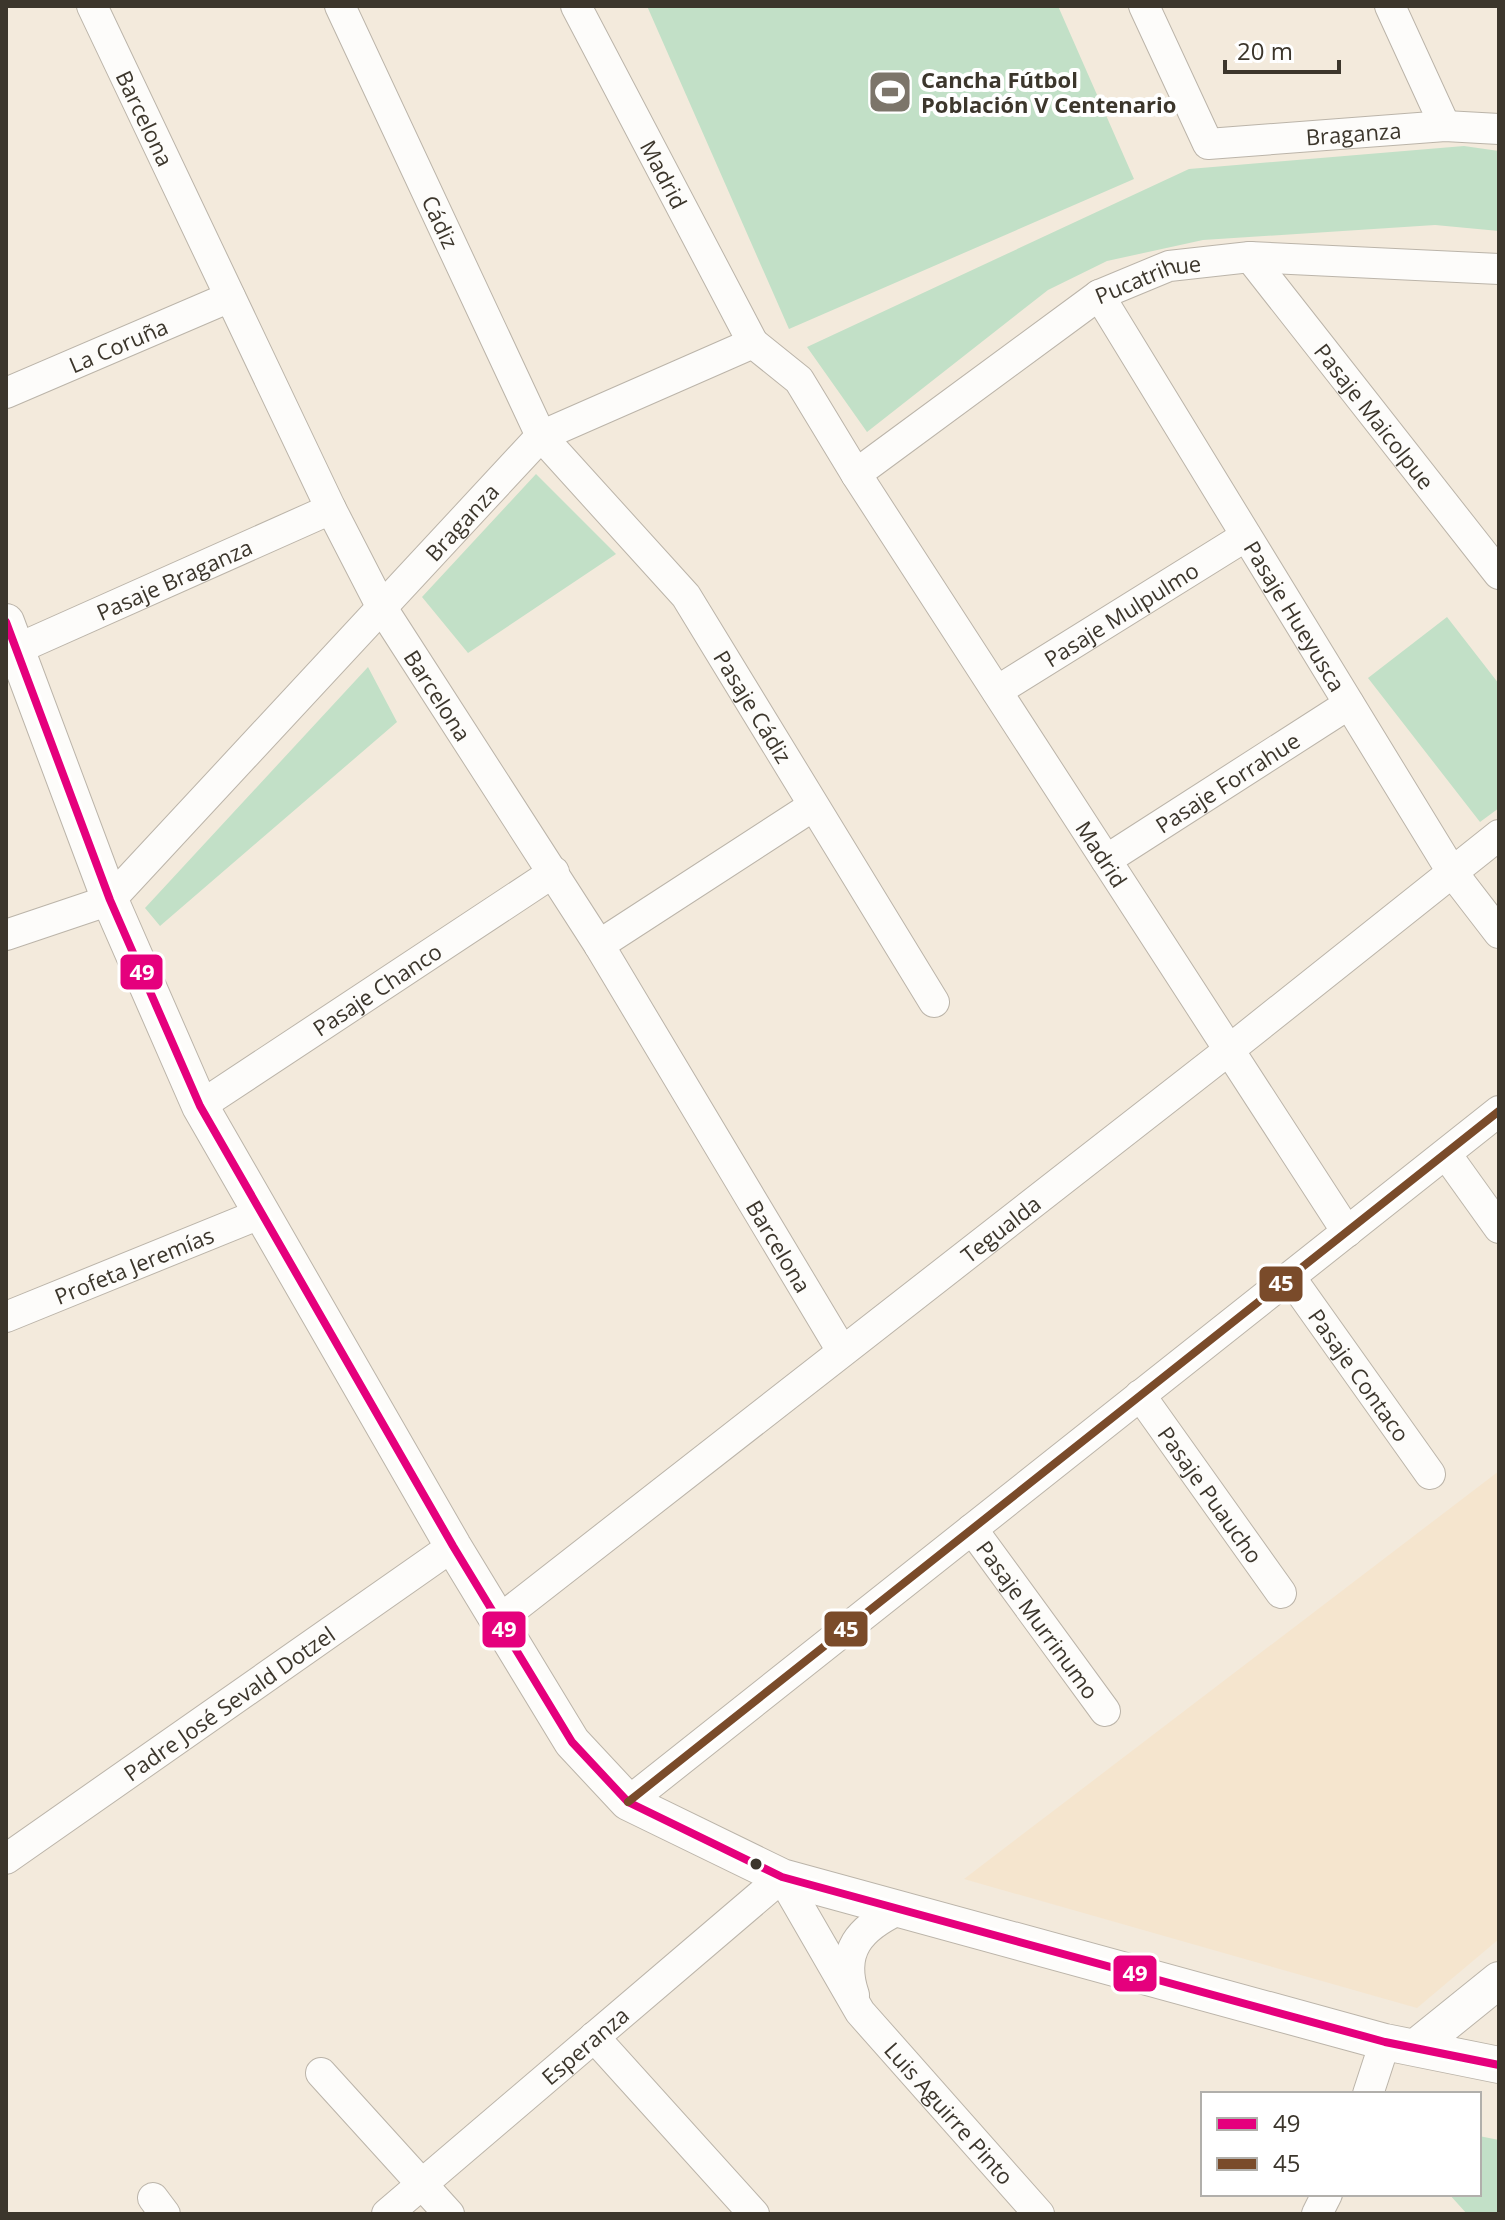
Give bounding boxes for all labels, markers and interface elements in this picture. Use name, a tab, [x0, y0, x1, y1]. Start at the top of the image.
scale bar	[1225, 24, 1339, 74]
text: 20 m	[1237, 34, 1293, 67]
place label: Cancha Fútbol Población V Centenario	[921, 64, 1176, 119]
street label: Barcelona	[110, 65, 181, 171]
sports icon: Cancha Fútbol Población V Centenario	[866, 68, 914, 116]
street label: Braganza	[1305, 114, 1402, 152]
street label: Madrid	[634, 135, 695, 214]
street label: Cádiz	[415, 190, 466, 253]
street label: Pucatrihue	[1090, 248, 1203, 310]
street label: La Coruña	[64, 311, 172, 379]
street label: Pasaje Maicolpue	[1308, 337, 1442, 495]
street label: Braganza	[418, 476, 505, 567]
street label: Pasaje Braganza	[91, 531, 257, 627]
street label: Pasaje Hueyusca	[1238, 535, 1353, 697]
street label: Pasaje Mulpulmo	[1038, 554, 1204, 673]
street label: Barcelona	[398, 644, 479, 747]
street label: Pasaje Cádiz	[707, 644, 799, 769]
street label: Pasaje Forrahue	[1149, 725, 1305, 840]
street label: Madrid	[1069, 815, 1135, 893]
street label: Pasaje Chanco	[307, 936, 447, 1043]
line badge: 49	[119, 953, 164, 991]
text: 49	[129, 956, 155, 986]
street label: Tegualda	[954, 1188, 1046, 1269]
street label: Barcelona	[740, 1194, 819, 1298]
street label: Profeta Jeremías	[50, 1219, 218, 1311]
line badge: 45	[1258, 1265, 1304, 1303]
text: 45	[1268, 1267, 1294, 1297]
street label: Pasaje Contaco	[1302, 1302, 1417, 1447]
street label: Pasaje Puaucho	[1152, 1420, 1270, 1569]
street label: Pasaje Murrinumo	[970, 1534, 1106, 1705]
line badge: 49	[481, 1610, 527, 1649]
line badge: 45	[823, 1610, 869, 1648]
text: 49	[491, 1613, 517, 1643]
text: 45	[833, 1613, 859, 1643]
street label: Padre José Sevald Dotzel	[117, 1619, 340, 1787]
unlabelled marker	[748, 1856, 764, 1872]
line badge: 49	[1112, 1954, 1158, 1993]
text: 49	[1122, 1957, 1148, 1987]
street label: Esperanza	[535, 1999, 635, 2091]
street label: Luis Aguirre Pinto	[878, 2035, 1021, 2191]
legend	[1201, 2092, 1481, 2196]
text: 49	[1273, 2106, 1300, 2139]
text: 45	[1273, 2146, 1300, 2179]

